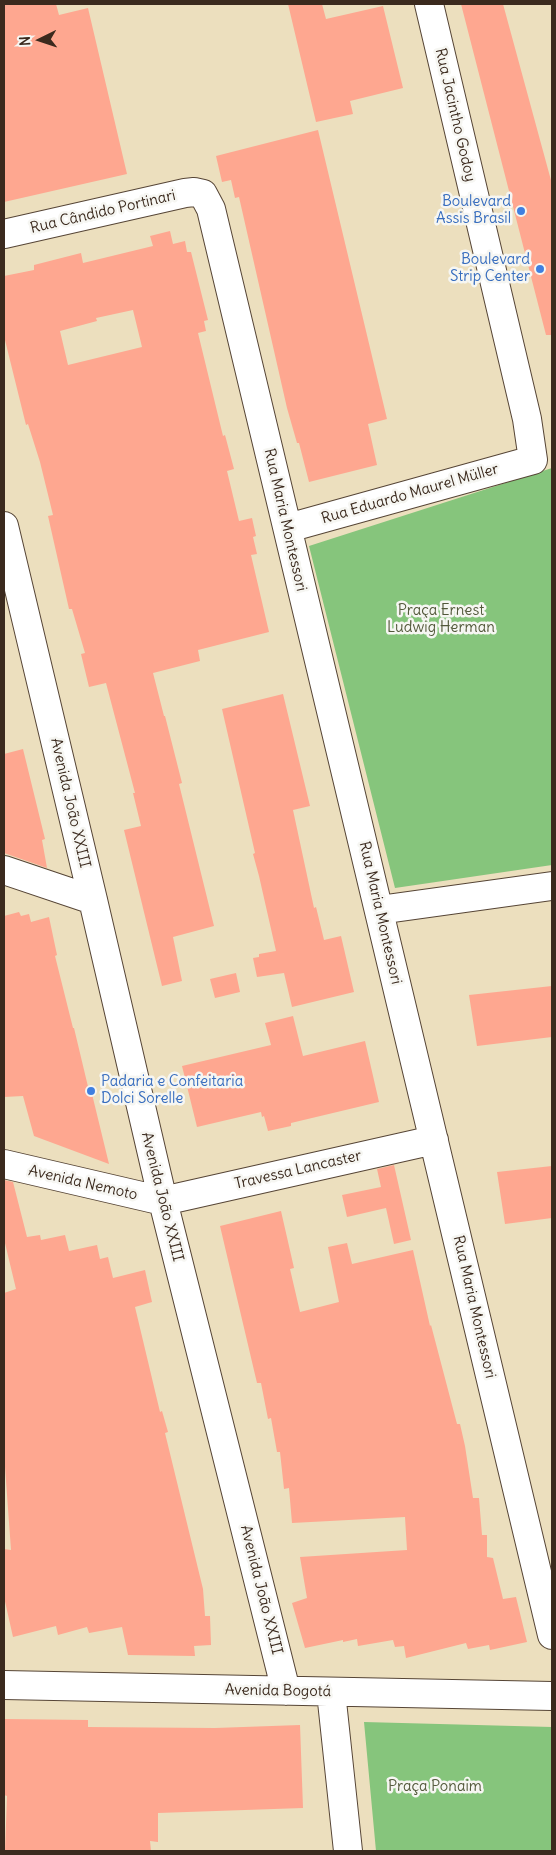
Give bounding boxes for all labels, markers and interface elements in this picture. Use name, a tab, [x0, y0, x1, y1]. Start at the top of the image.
north arrow	[15, 15, 65, 65]
text: N	[16, 36, 34, 47]
street label: Rua Jacintho Godoy	[431, 46, 479, 184]
street label: Rua Cândido Portinari	[29, 187, 177, 237]
place label: Boulevard Assis Brasil	[436, 193, 511, 228]
marker: Boulevard Assis Brasil	[515, 205, 527, 217]
place label: Boulevard Strip Center	[450, 251, 530, 286]
marker: Boulevard Strip Center	[534, 263, 546, 275]
street label: Rua Maria Montessori	[260, 447, 310, 593]
street label: Rua Eduardo Maurel Müller	[319, 460, 501, 528]
park label: Praça Ernest Ludwig Herman	[387, 602, 495, 637]
street label: Avenida João XXIII	[46, 736, 94, 870]
street label: Rua Maria Montessori	[355, 840, 405, 986]
place label: Padaria e Confeitaria Dolci Sorelle	[101, 1073, 243, 1108]
marker: Padaria e Confeitaria Dolci Sorelle	[85, 1085, 97, 1097]
street label: Avenida João XXIII	[137, 1130, 187, 1264]
street label: Travessa Lancaster	[233, 1147, 363, 1193]
street label: Avenida Nemoto	[27, 1162, 139, 1204]
street label: Rua Maria Montessori	[449, 1234, 499, 1380]
street label: Avenida João XXIII	[236, 1523, 286, 1657]
street label: Avenida Bogotá	[225, 1681, 331, 1701]
park label: Praça Ponaim	[388, 1778, 482, 1796]

